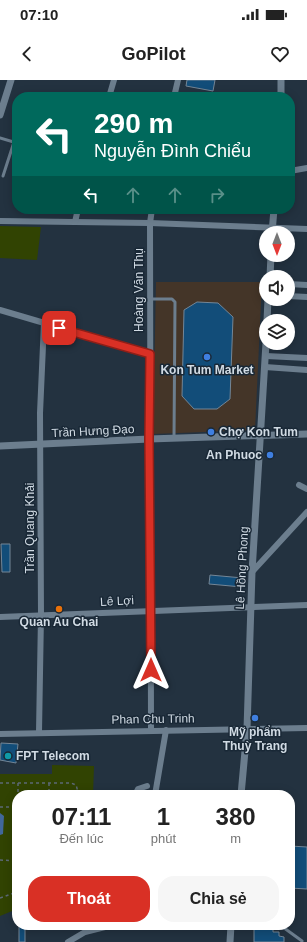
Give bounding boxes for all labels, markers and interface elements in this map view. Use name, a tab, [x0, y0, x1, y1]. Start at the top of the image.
text: 07:10	[20, 6, 58, 23]
icon: back	[16, 43, 38, 65]
icon: heart	[269, 43, 291, 65]
text: GoPilot	[122, 44, 186, 64]
icon: left	[28, 108, 80, 160]
text: 290 m	[94, 108, 173, 139]
text: Nguyễn Đình Chiểu	[94, 141, 251, 161]
icon: left	[80, 184, 102, 206]
icon: ahead	[122, 184, 144, 206]
icon: ahead	[164, 184, 186, 206]
icon: right	[206, 184, 228, 206]
north arrow	[259, 226, 295, 262]
map controls	[259, 226, 295, 350]
street label: Hoàng Văn Thụ	[132, 248, 146, 332]
button: sound	[259, 270, 295, 306]
pin	[42, 311, 76, 345]
button: layers	[259, 314, 295, 350]
icon: arrive	[48, 317, 70, 339]
marker: Kon Tum Market	[202, 352, 212, 362]
place label: Kon Tum Market	[160, 363, 254, 377]
street label: Trần Hưng Đạo	[51, 422, 135, 440]
place label: Chợ Kon Tum	[219, 425, 298, 439]
marker: Chợ Kon Tum	[206, 427, 216, 437]
place label: An Phuoc	[206, 448, 262, 462]
marker: An Phuoc	[265, 450, 275, 460]
street label: Trần Quang Khải	[23, 483, 37, 573]
street label: Lê Hồng Phong	[233, 526, 251, 610]
street label: Lê Lợi	[100, 593, 134, 609]
marker: Quan Au Chai	[54, 604, 64, 614]
place label: Quan Au Chai	[20, 615, 98, 629]
position arrow	[130, 649, 172, 691]
street label: Phan Chu Trinh	[111, 711, 195, 727]
marker: Mỹ phẩm Thuỳ Trang	[250, 713, 260, 723]
place label: Mỹ phẩm Thuỳ Trang	[223, 725, 287, 753]
place label: FPT Telecom	[16, 749, 90, 763]
marker: FPT Telecom	[3, 751, 13, 761]
text: 07:11	[51, 803, 111, 830]
text: 1	[157, 803, 170, 830]
text: 380	[216, 803, 256, 830]
text: Đến lúc	[59, 831, 103, 846]
text: phút	[151, 831, 176, 846]
text: m	[230, 831, 241, 846]
button: Thoát	[28, 876, 150, 922]
button: Chia sẻ	[158, 876, 279, 922]

